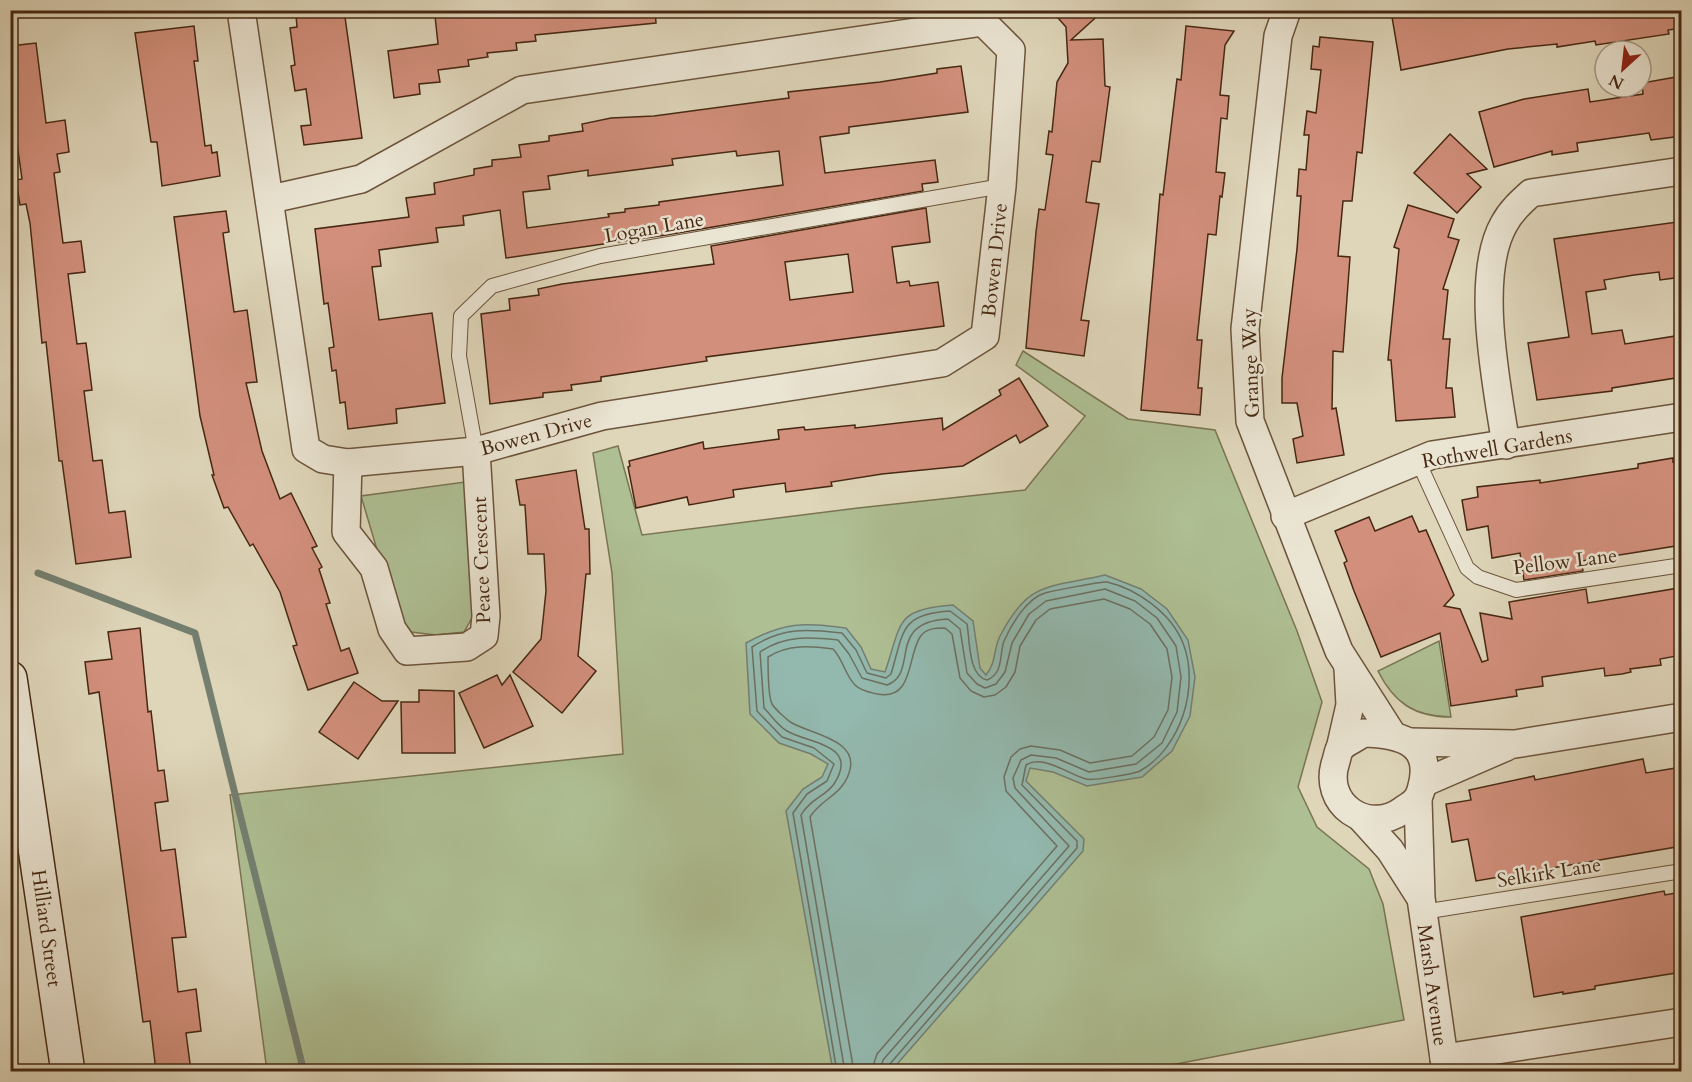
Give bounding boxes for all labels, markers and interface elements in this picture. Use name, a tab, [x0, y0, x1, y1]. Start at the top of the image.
north arrow	[1593, 39, 1653, 99]
text: N	[1605, 68, 1628, 94]
street label: Bowen Drive	[975, 202, 1014, 318]
street label: Logan Lane	[602, 205, 706, 250]
street label: Grange Way	[1235, 307, 1266, 418]
street label: Bowen Drive	[477, 407, 595, 462]
street label: Rothwell Gardens	[1420, 422, 1574, 475]
street label: Peace Crescent	[466, 495, 497, 624]
street label: Pellow Lane	[1512, 542, 1619, 581]
street label: Selkirk Lane	[1495, 851, 1603, 894]
street label: Hilliard Street	[25, 868, 68, 989]
street label: Marsh Avenue	[1411, 922, 1454, 1048]

